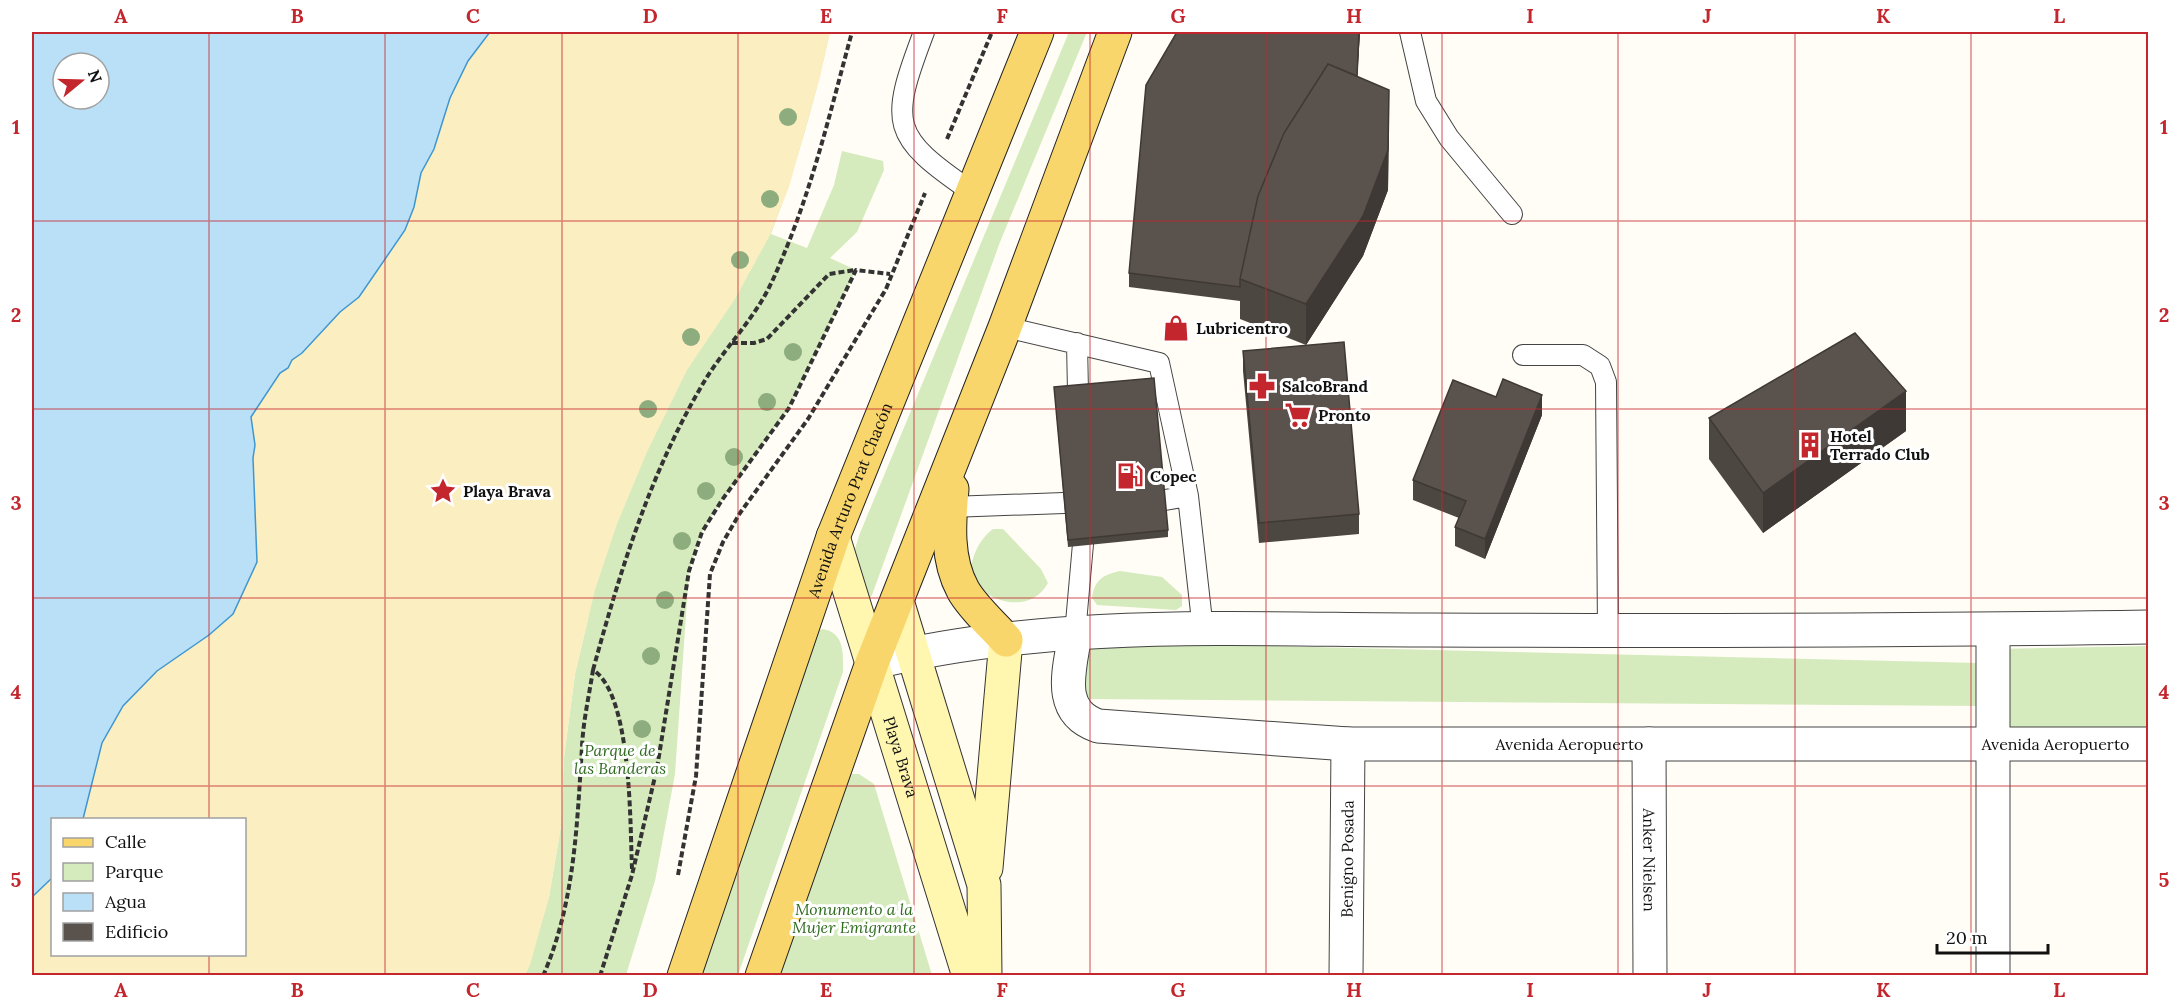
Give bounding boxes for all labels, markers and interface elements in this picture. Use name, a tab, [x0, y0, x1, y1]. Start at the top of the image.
text: A	[114, 3, 128, 28]
text: B	[290, 3, 304, 28]
text: C	[466, 3, 480, 28]
text: D	[642, 3, 658, 28]
text: E	[820, 3, 832, 28]
text: F	[996, 3, 1008, 28]
text: G	[1170, 3, 1186, 28]
text: H	[1346, 3, 1362, 28]
text: I	[1526, 3, 1534, 28]
text: J	[1702, 3, 1712, 28]
text: K	[1876, 3, 1891, 28]
text: L	[2053, 3, 2065, 28]
north arrow	[51, 51, 111, 111]
text: N	[84, 67, 107, 85]
text: 1	[12, 114, 20, 139]
text: 1	[2160, 114, 2168, 139]
text: 2	[11, 302, 21, 327]
text: 2	[2159, 302, 2169, 327]
shop icon: Lubricentro	[1161, 313, 1191, 343]
place label: Lubricentro	[1196, 318, 1288, 338]
pharmacy icon: SalcoBrand	[1247, 371, 1277, 401]
place label: SalcoBrand	[1282, 376, 1368, 396]
street label: Avenida Arturo Prat Chacón	[803, 399, 896, 601]
supermarket icon: Pronto	[1283, 400, 1313, 430]
place label: Pronto	[1318, 405, 1371, 425]
place label: Hotel Terrado Club	[1830, 426, 1930, 464]
building icon: Hotel Terrado Club	[1795, 430, 1825, 460]
fuel station icon: Copec	[1115, 461, 1145, 491]
place label: Copec	[1150, 466, 1197, 486]
place icon: Playa Brava	[428, 476, 458, 506]
place label: Playa Brava	[463, 481, 551, 501]
text: 3	[10, 490, 22, 515]
text: 3	[2158, 490, 2170, 515]
text: 4	[11, 679, 22, 704]
text: 4	[2159, 679, 2170, 704]
street label: Playa Brava	[879, 714, 923, 800]
street label: Avenida Aeropuerto	[1494, 734, 1643, 754]
street label: Avenida Aeropuerto	[1980, 734, 2129, 754]
park label: Parque de las Banderas	[574, 740, 666, 778]
street label: Benigno Posada	[1337, 800, 1358, 918]
street label: Anker Nielsen	[1639, 807, 1660, 912]
legend	[51, 818, 246, 956]
text: Calle	[105, 830, 147, 853]
text: Parque	[105, 860, 164, 883]
text: 5	[11, 867, 22, 892]
text: 5	[2159, 867, 2170, 892]
text: Agua	[104, 890, 146, 913]
park label: Monumento a la Mujer Emigrante	[792, 899, 916, 937]
scale bar	[1937, 917, 2048, 955]
text: Edificio	[105, 920, 168, 943]
text: 20 m	[1946, 926, 1988, 949]
text: A	[114, 977, 128, 1002]
text: B	[290, 977, 304, 1002]
text: C	[466, 977, 480, 1002]
text: D	[642, 977, 658, 1002]
text: E	[820, 977, 832, 1002]
text: F	[996, 977, 1008, 1002]
text: G	[1170, 977, 1186, 1002]
text: H	[1346, 977, 1362, 1002]
text: I	[1526, 977, 1534, 1002]
text: J	[1702, 977, 1712, 1002]
text: K	[1876, 977, 1891, 1002]
text: L	[2053, 977, 2065, 1002]

